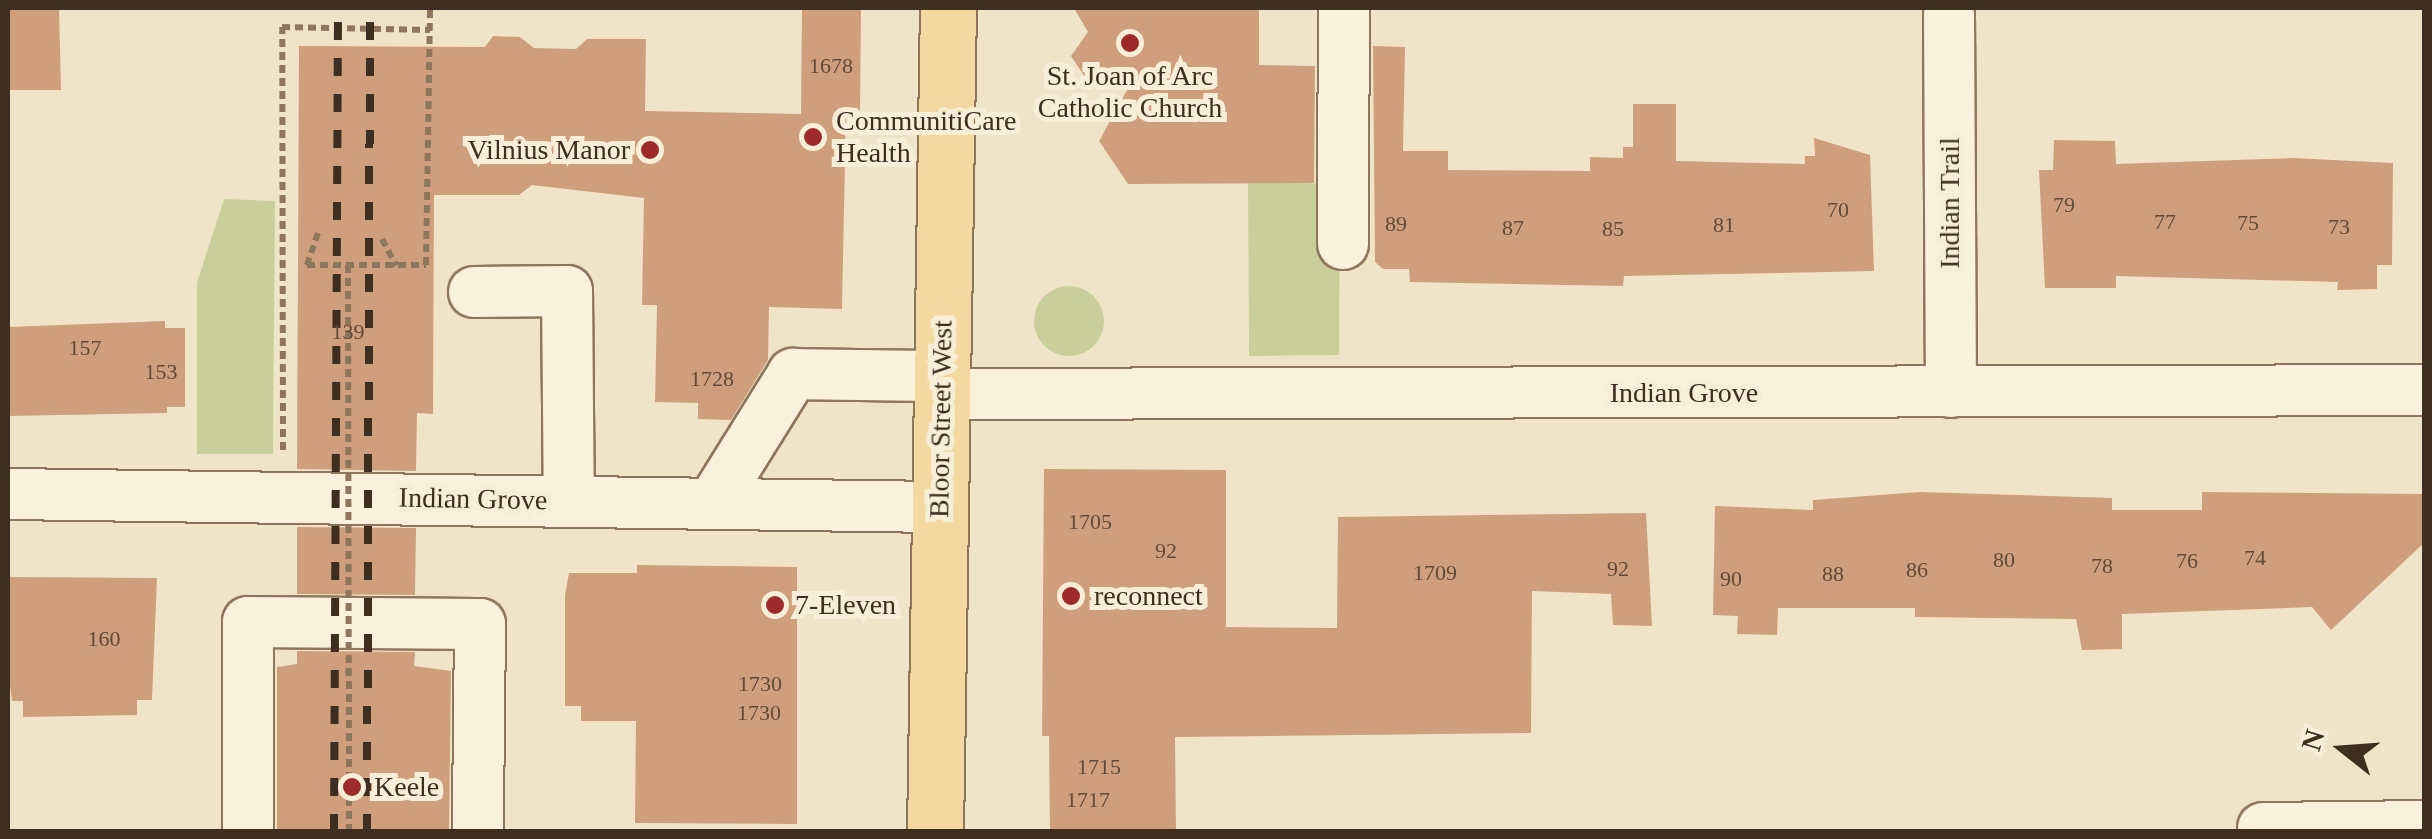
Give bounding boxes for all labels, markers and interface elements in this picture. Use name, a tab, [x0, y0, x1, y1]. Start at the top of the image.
marker: St. Joan of Arc Catholic Church	[1119, 32, 1141, 54]
house number: 1678	[809, 53, 853, 79]
place label: St. Joan of Arc Catholic Church	[1038, 59, 1222, 125]
place label: CommunitiCare Health	[836, 104, 1016, 170]
marker: CommunitiCare Health	[800, 124, 826, 150]
place label: Vilnius Manor	[468, 133, 630, 167]
street label: Indian Trail	[1933, 137, 1967, 269]
marker: Vilnius Manor	[639, 139, 661, 161]
house number: 79	[2053, 192, 2075, 218]
house number: 70	[1827, 197, 1849, 223]
house number: 77	[2154, 209, 2176, 235]
house number: 75	[2237, 210, 2259, 236]
house number: 89	[1385, 211, 1407, 237]
house number: 81	[1713, 212, 1735, 238]
house number: 73	[2328, 214, 2350, 240]
house number: 87	[1502, 215, 1524, 241]
house number: 85	[1602, 216, 1624, 242]
house number: 139	[332, 319, 364, 345]
street label: Bloor Street West	[922, 320, 960, 518]
house number: 157	[68, 335, 102, 361]
house number: 153	[144, 359, 178, 385]
house number: 1728	[690, 366, 734, 392]
street label: Indian Grove	[1610, 376, 1758, 410]
street label: Indian Grove	[398, 481, 548, 517]
house number: 1705	[1068, 509, 1112, 535]
house number: 92	[1155, 538, 1177, 564]
house number: 74	[2244, 545, 2266, 571]
house number: 80	[1993, 547, 2015, 573]
house number: 76	[2176, 548, 2198, 574]
house number: 78	[2091, 553, 2113, 579]
house number: 92	[1607, 556, 1629, 582]
house number: 86	[1906, 557, 1928, 583]
house number: 1709	[1413, 560, 1457, 586]
house number: 88	[1822, 561, 1844, 587]
house number: 90	[1720, 566, 1742, 592]
place label: reconnect	[1094, 579, 1203, 613]
marker: reconnect	[1058, 583, 1084, 609]
place label: 7-Eleven	[795, 588, 896, 622]
marker: 7-Eleven	[764, 594, 786, 616]
house number: 160	[88, 626, 120, 652]
house number: 1730	[738, 671, 782, 697]
north arrow	[2292, 699, 2392, 799]
house number: 1730	[737, 700, 781, 726]
text: N	[2295, 726, 2331, 754]
house number: 1715	[1077, 754, 1121, 780]
place label: Keele	[374, 770, 439, 804]
marker: Keele	[339, 774, 365, 800]
house number: 1717	[1066, 787, 1110, 813]

